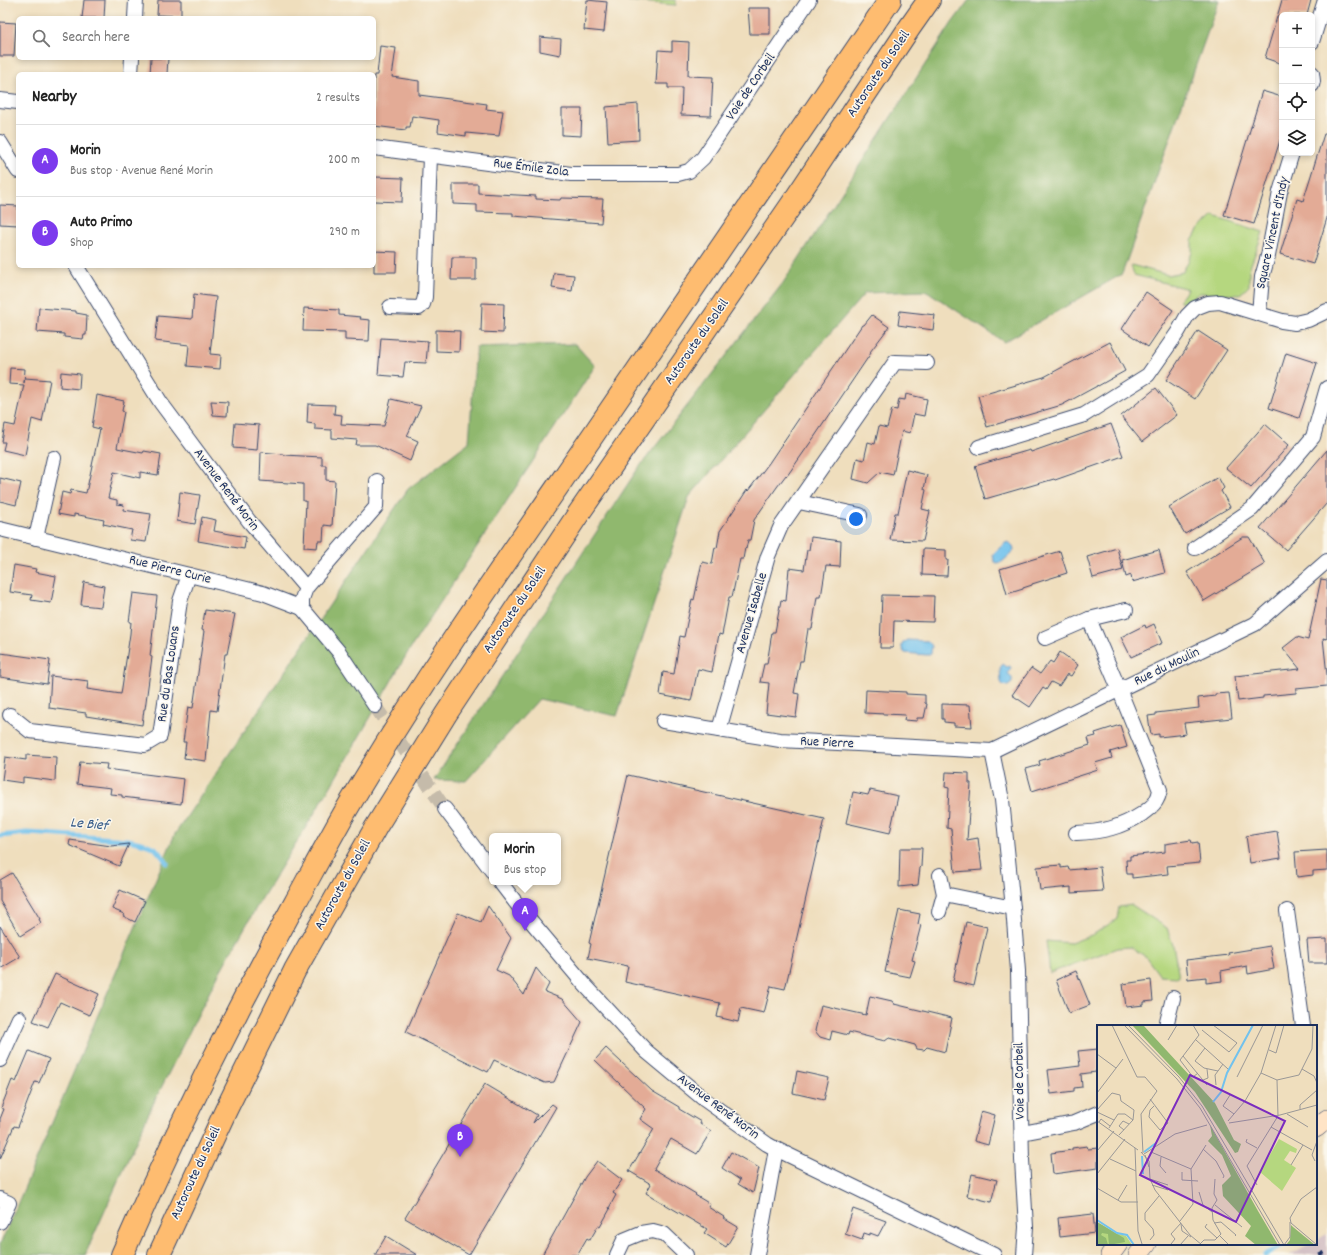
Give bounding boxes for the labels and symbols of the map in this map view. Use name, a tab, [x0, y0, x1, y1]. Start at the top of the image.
street label: Autoroute du Soleil	[843, 26, 916, 121]
street label: Voie de Corbeil	[721, 49, 781, 125]
street label: Rue Émile Zola	[492, 153, 570, 183]
street label: Square Vincent d'Indy	[1251, 175, 1295, 291]
street label: Autoroute du Soleil	[660, 294, 734, 389]
street label: Avenue René Morin	[188, 445, 264, 535]
your location	[846, 509, 866, 529]
street label: Rue Pierre Curie	[127, 550, 213, 590]
street label: Autoroute du Soleil	[479, 562, 552, 657]
street label: Avenue Isabelle	[731, 570, 773, 656]
street label: Rue du Bas Louans	[152, 624, 186, 724]
street label: Rue du Moulin	[1131, 642, 1203, 692]
street label: Rue Pierre	[800, 732, 854, 754]
water label: Le Bief	[69, 812, 112, 838]
street label: Autoroute du Soleil	[310, 836, 376, 934]
pin: A	[512, 898, 538, 931]
inset map	[1097, 1025, 1317, 1245]
street label: Voie de Corbeil	[1009, 1042, 1031, 1120]
street label: Avenue René Morin	[673, 1069, 763, 1145]
street label: Autoroute du Soleil	[166, 1123, 227, 1223]
pin: B	[447, 1124, 473, 1157]

